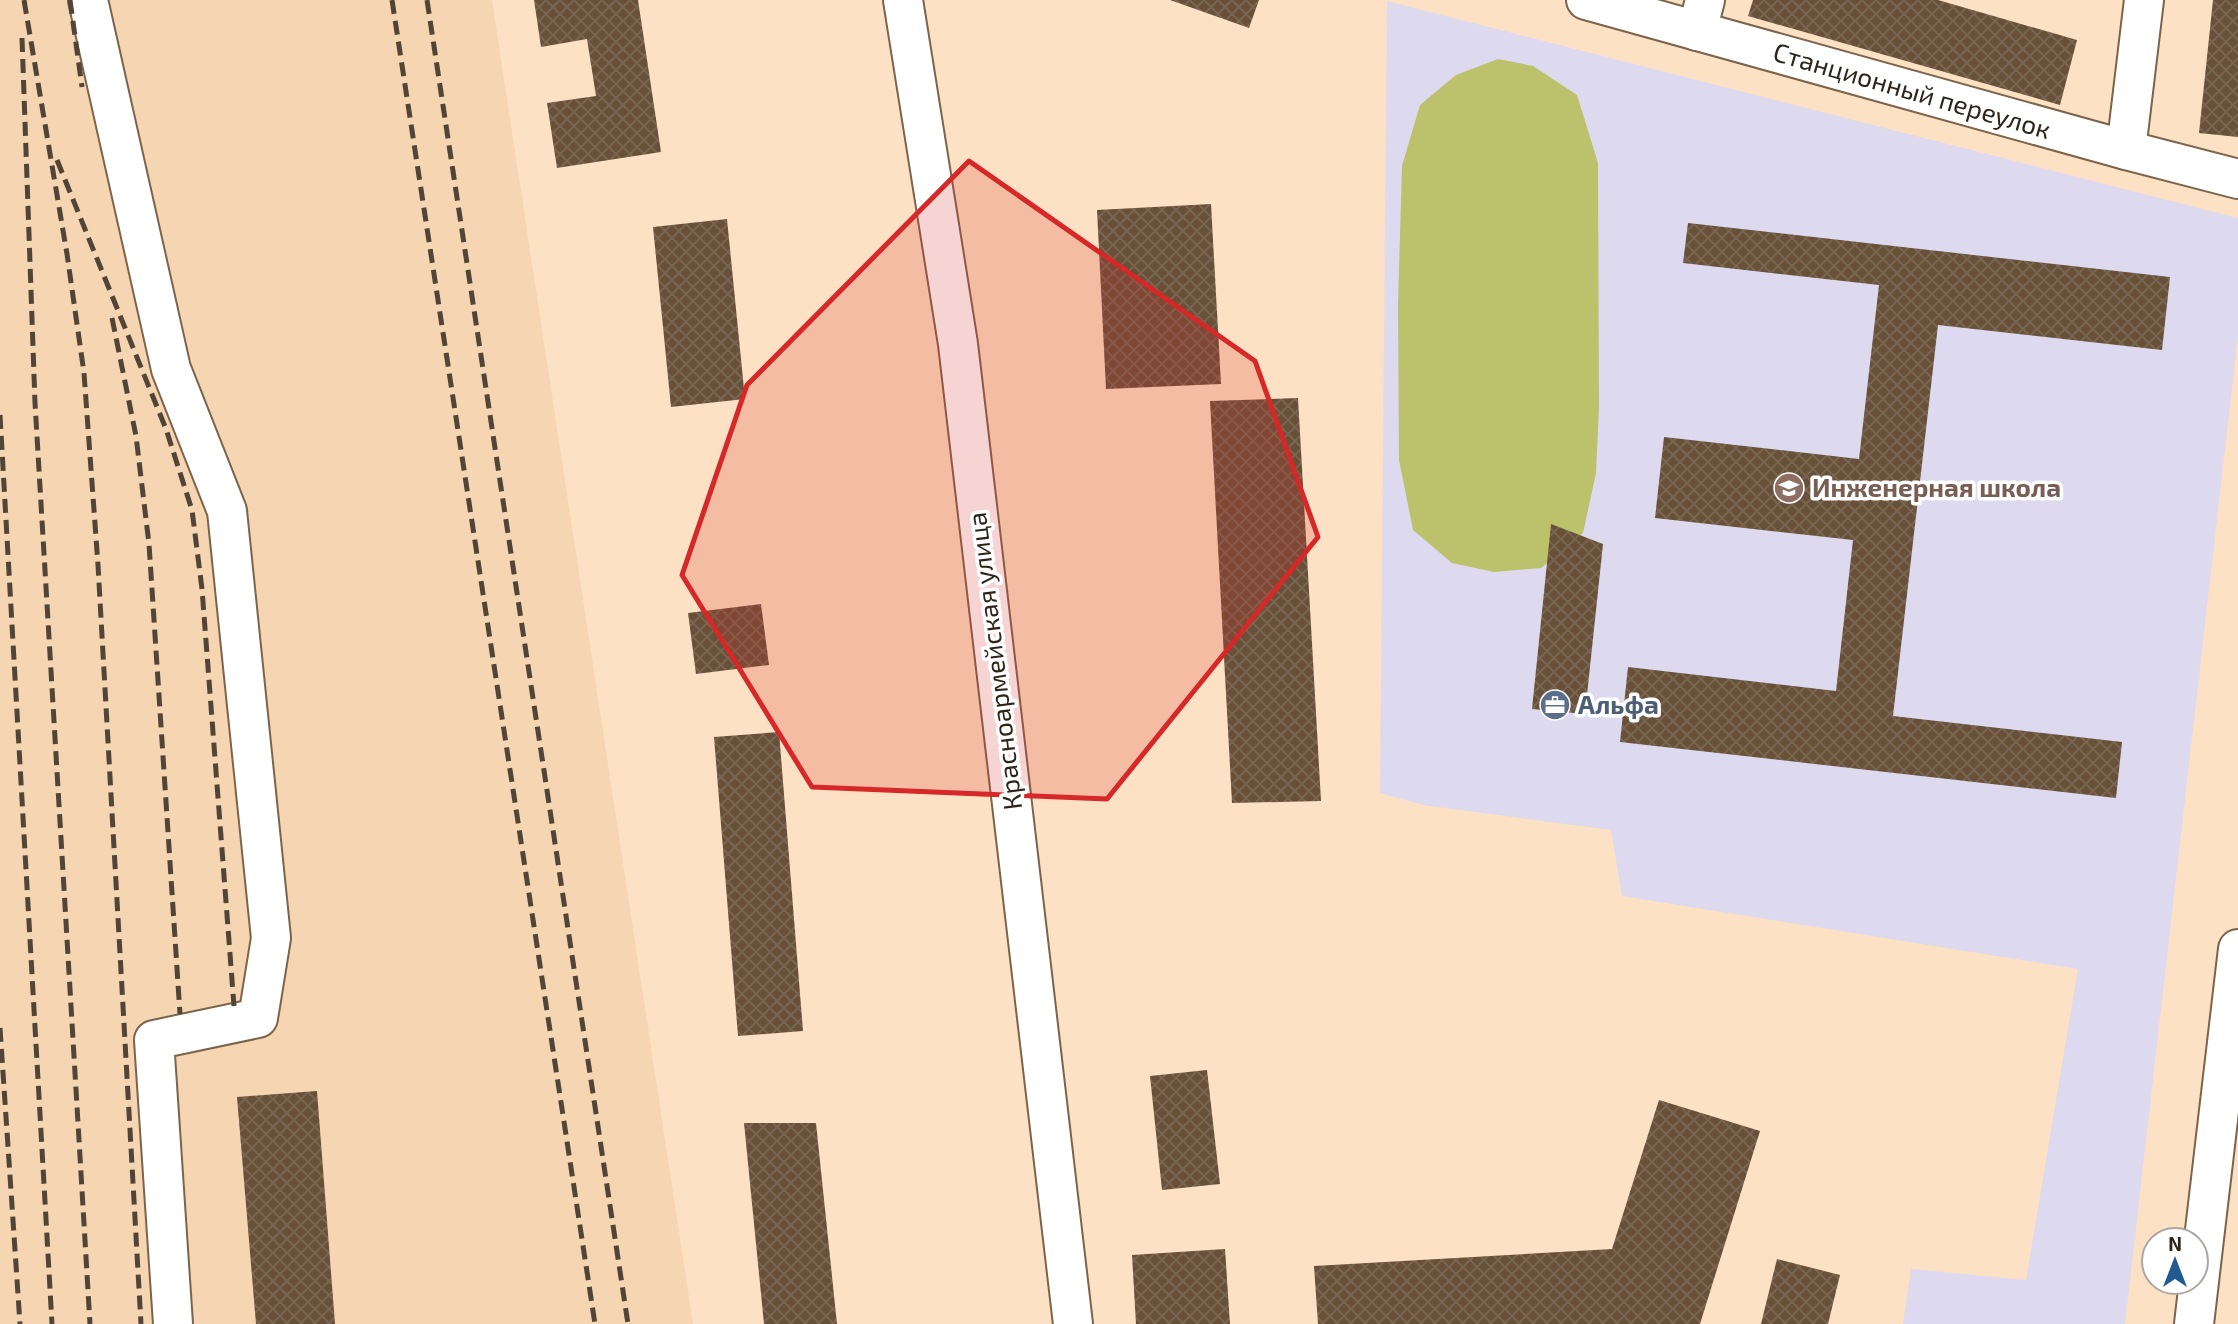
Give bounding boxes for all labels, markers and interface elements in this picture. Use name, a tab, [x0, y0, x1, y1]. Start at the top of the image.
street label: Станционный переулок	[1770, 35, 2055, 145]
school or university icon: Инженерная школа	[1772, 471, 1806, 505]
place label: Инженерная школа	[1812, 471, 2061, 502]
street label: Красноармейская улица	[960, 510, 1028, 812]
office icon: Альфа	[1538, 688, 1572, 722]
place label: Альфа	[1578, 688, 1659, 719]
north arrow	[2140, 1226, 2210, 1296]
text: N	[2168, 1232, 2182, 1255]

